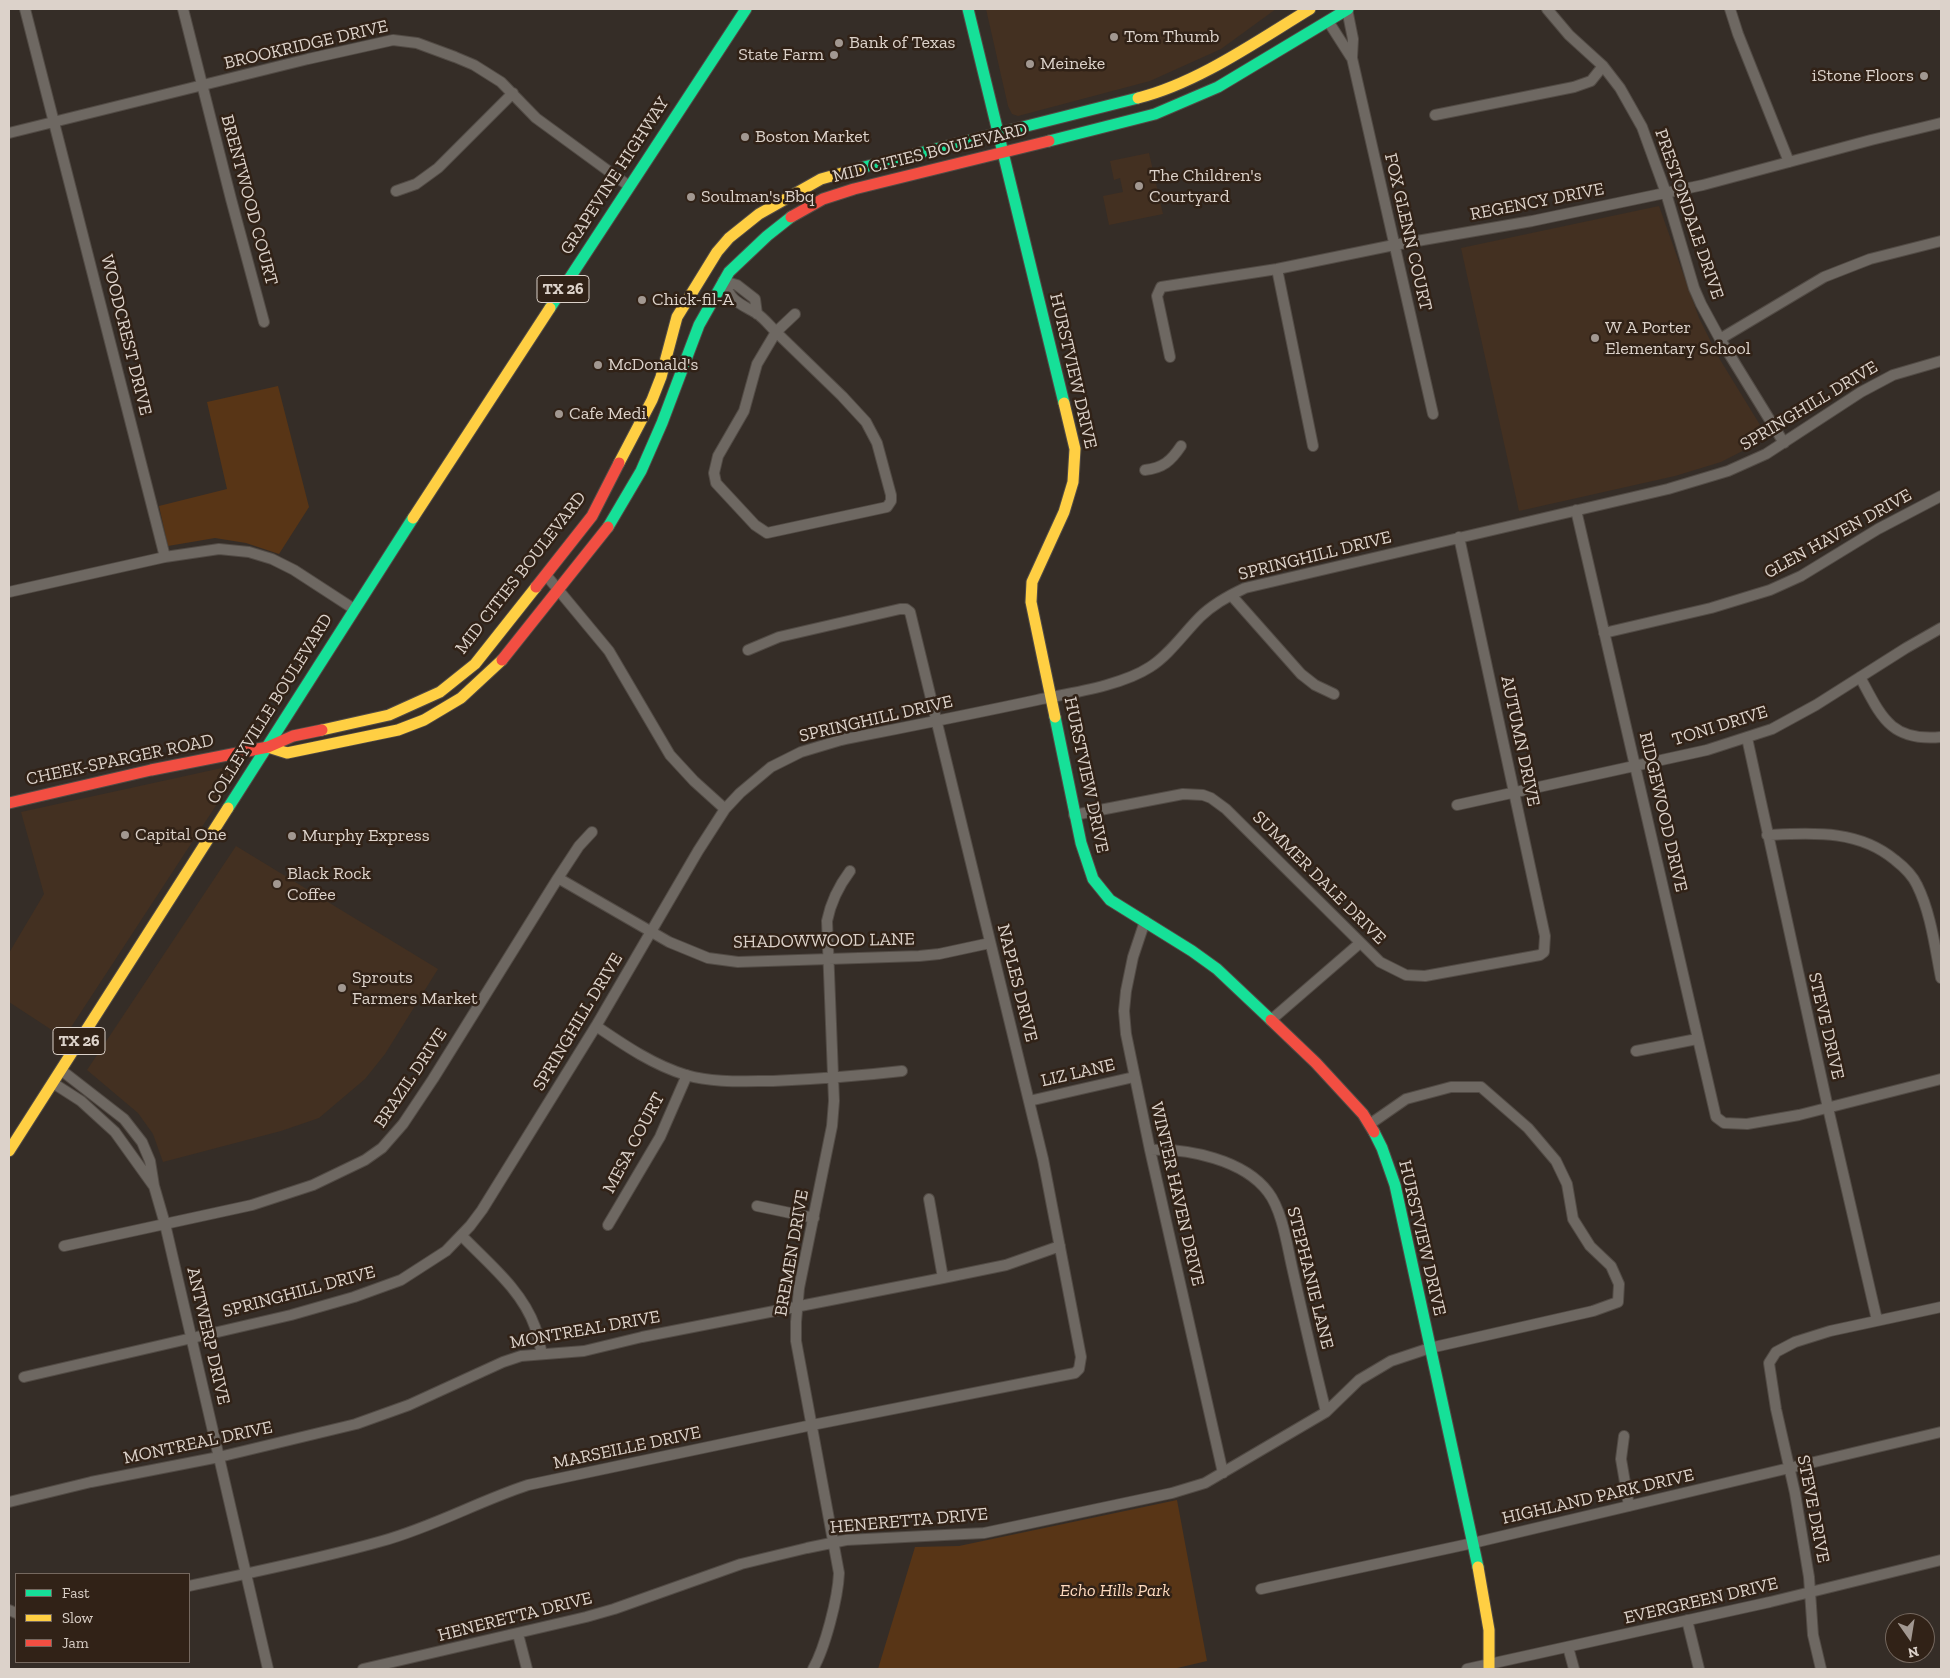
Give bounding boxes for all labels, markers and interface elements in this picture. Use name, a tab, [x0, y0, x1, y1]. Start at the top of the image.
street label: BROOKRIDGE DRIVE	[222, 16, 390, 74]
place label: Tom Thumb	[1124, 26, 1219, 48]
marker: Tom Thumb	[1108, 31, 1120, 43]
place label: Bank of Texas	[849, 32, 956, 54]
marker: Bank of Texas	[833, 37, 845, 49]
place label: State Farm	[738, 44, 824, 66]
marker: State Farm	[828, 49, 840, 61]
place label: Meineke	[1040, 53, 1105, 75]
marker: Meineke	[1024, 58, 1036, 70]
place label: iStone Floors	[1812, 65, 1914, 87]
marker: iStone Floors	[1918, 70, 1930, 82]
street label: GRAPEVINE HIGHWAY	[556, 93, 674, 259]
street label: BRENTWOOD COURT	[216, 112, 282, 288]
street label: MID CITIES BOULEVARD	[830, 118, 1030, 188]
place label: Boston Market	[755, 126, 869, 148]
street label: PRESTONDALE DRIVE	[1650, 126, 1728, 302]
marker: Boston Market	[739, 131, 751, 143]
street label: FOX GLENN COURT	[1379, 151, 1437, 313]
place label: The Children's Courtyard	[1149, 165, 1262, 208]
street label: REGENCY DRIVE	[1468, 178, 1606, 226]
marker: The Children's Courtyard	[1133, 180, 1145, 192]
place label: Soulman's Bbq	[701, 186, 814, 208]
marker: Soulman's Bbq	[685, 191, 697, 203]
street label: WOODCREST DRIVE	[96, 252, 156, 418]
road number: TX 26	[537, 276, 589, 302]
place label: Chick-fil-A	[652, 289, 734, 311]
street label: HURSTVIEW DRIVE	[1045, 291, 1101, 451]
marker: Chick-fil-A	[636, 294, 648, 306]
place label: W A Porter Elementary School	[1605, 317, 1751, 359]
marker: W A Porter Elementary School	[1589, 332, 1601, 344]
place label: McDonald's	[608, 354, 698, 376]
street label: SPRINGHILL DRIVE	[1736, 356, 1882, 456]
marker: McDonald's	[592, 359, 604, 371]
place label: Cafe Medi	[569, 403, 646, 425]
marker: Cafe Medi	[553, 408, 565, 420]
street label: GLEN HAVEN DRIVE	[1760, 484, 1916, 584]
street label: MID CITIES BOULEVARD	[451, 488, 591, 658]
street label: SPRINGHILL DRIVE	[1236, 527, 1394, 585]
street label: COLLEYVILLE BOULEVARD	[202, 610, 338, 808]
street label: AUTUMN DRIVE	[1496, 674, 1544, 808]
street label: SPRINGHILL DRIVE	[797, 691, 955, 747]
street label: HURSTVIEW DRIVE	[1059, 695, 1113, 855]
street label: TONI DRIVE	[1670, 701, 1770, 751]
street label: CHEEK-SPARGER ROAD	[24, 730, 216, 790]
street label: RIDGEWOOD DRIVE	[1634, 730, 1692, 894]
street label: SUMMER DALE DRIVE	[1248, 807, 1390, 949]
place label: Capital One	[135, 824, 226, 846]
place label: Murphy Express	[302, 825, 430, 847]
marker: Capital One	[119, 829, 131, 841]
marker: Murphy Express	[286, 830, 298, 842]
place label: Black Rock Coffee	[287, 863, 371, 906]
marker: Black Rock Coffee	[271, 878, 283, 890]
street label: NAPLES DRIVE	[992, 922, 1042, 1044]
street label: SHADOWWOOD LANE	[733, 929, 915, 953]
street label: SPRINGHILL DRIVE	[528, 949, 628, 1095]
place label: Sprouts Farmers Market	[352, 967, 478, 1010]
street label: STEVE DRIVE	[1803, 970, 1849, 1082]
marker: Sprouts Farmers Market	[336, 982, 348, 994]
street label: BRAZIL DRIVE	[370, 1024, 452, 1132]
road number: TX 26	[53, 1028, 105, 1054]
street label: LIZ LANE	[1039, 1054, 1117, 1092]
street label: MESA COURT	[598, 1089, 670, 1197]
street label: WINTER HAVEN DRIVE	[1145, 1100, 1209, 1288]
street label: HURSTVIEW DRIVE	[1394, 1158, 1450, 1318]
street label: BREMEN DRIVE	[770, 1188, 814, 1318]
street label: STEPHANIE LANE	[1282, 1205, 1338, 1351]
street label: SPRINGHILL DRIVE	[220, 1261, 378, 1323]
street label: ANTWERP DRIVE	[182, 1265, 234, 1407]
street label: MONTREAL DRIVE	[508, 1306, 662, 1354]
street label: MONTREAL DRIVE	[121, 1417, 275, 1469]
street label: MARSEILLE DRIVE	[551, 1422, 703, 1474]
street label: STEVE DRIVE	[1792, 1453, 1834, 1565]
street label: HIGHLAND PARK DRIVE	[1500, 1464, 1696, 1530]
street label: HENERETTA DRIVE	[829, 1503, 989, 1539]
legend	[15, 1573, 190, 1663]
street label: EVERGREEN DRIVE	[1622, 1573, 1780, 1629]
park label: Echo Hills Park	[1060, 1580, 1170, 1602]
text: Fast	[62, 1584, 90, 1602]
street label: HENERETTA DRIVE	[436, 1587, 594, 1647]
text: Slow	[62, 1609, 93, 1627]
north arrow	[1885, 1613, 1935, 1663]
text: Jam	[62, 1634, 89, 1652]
text: N	[1906, 1643, 1920, 1662]

